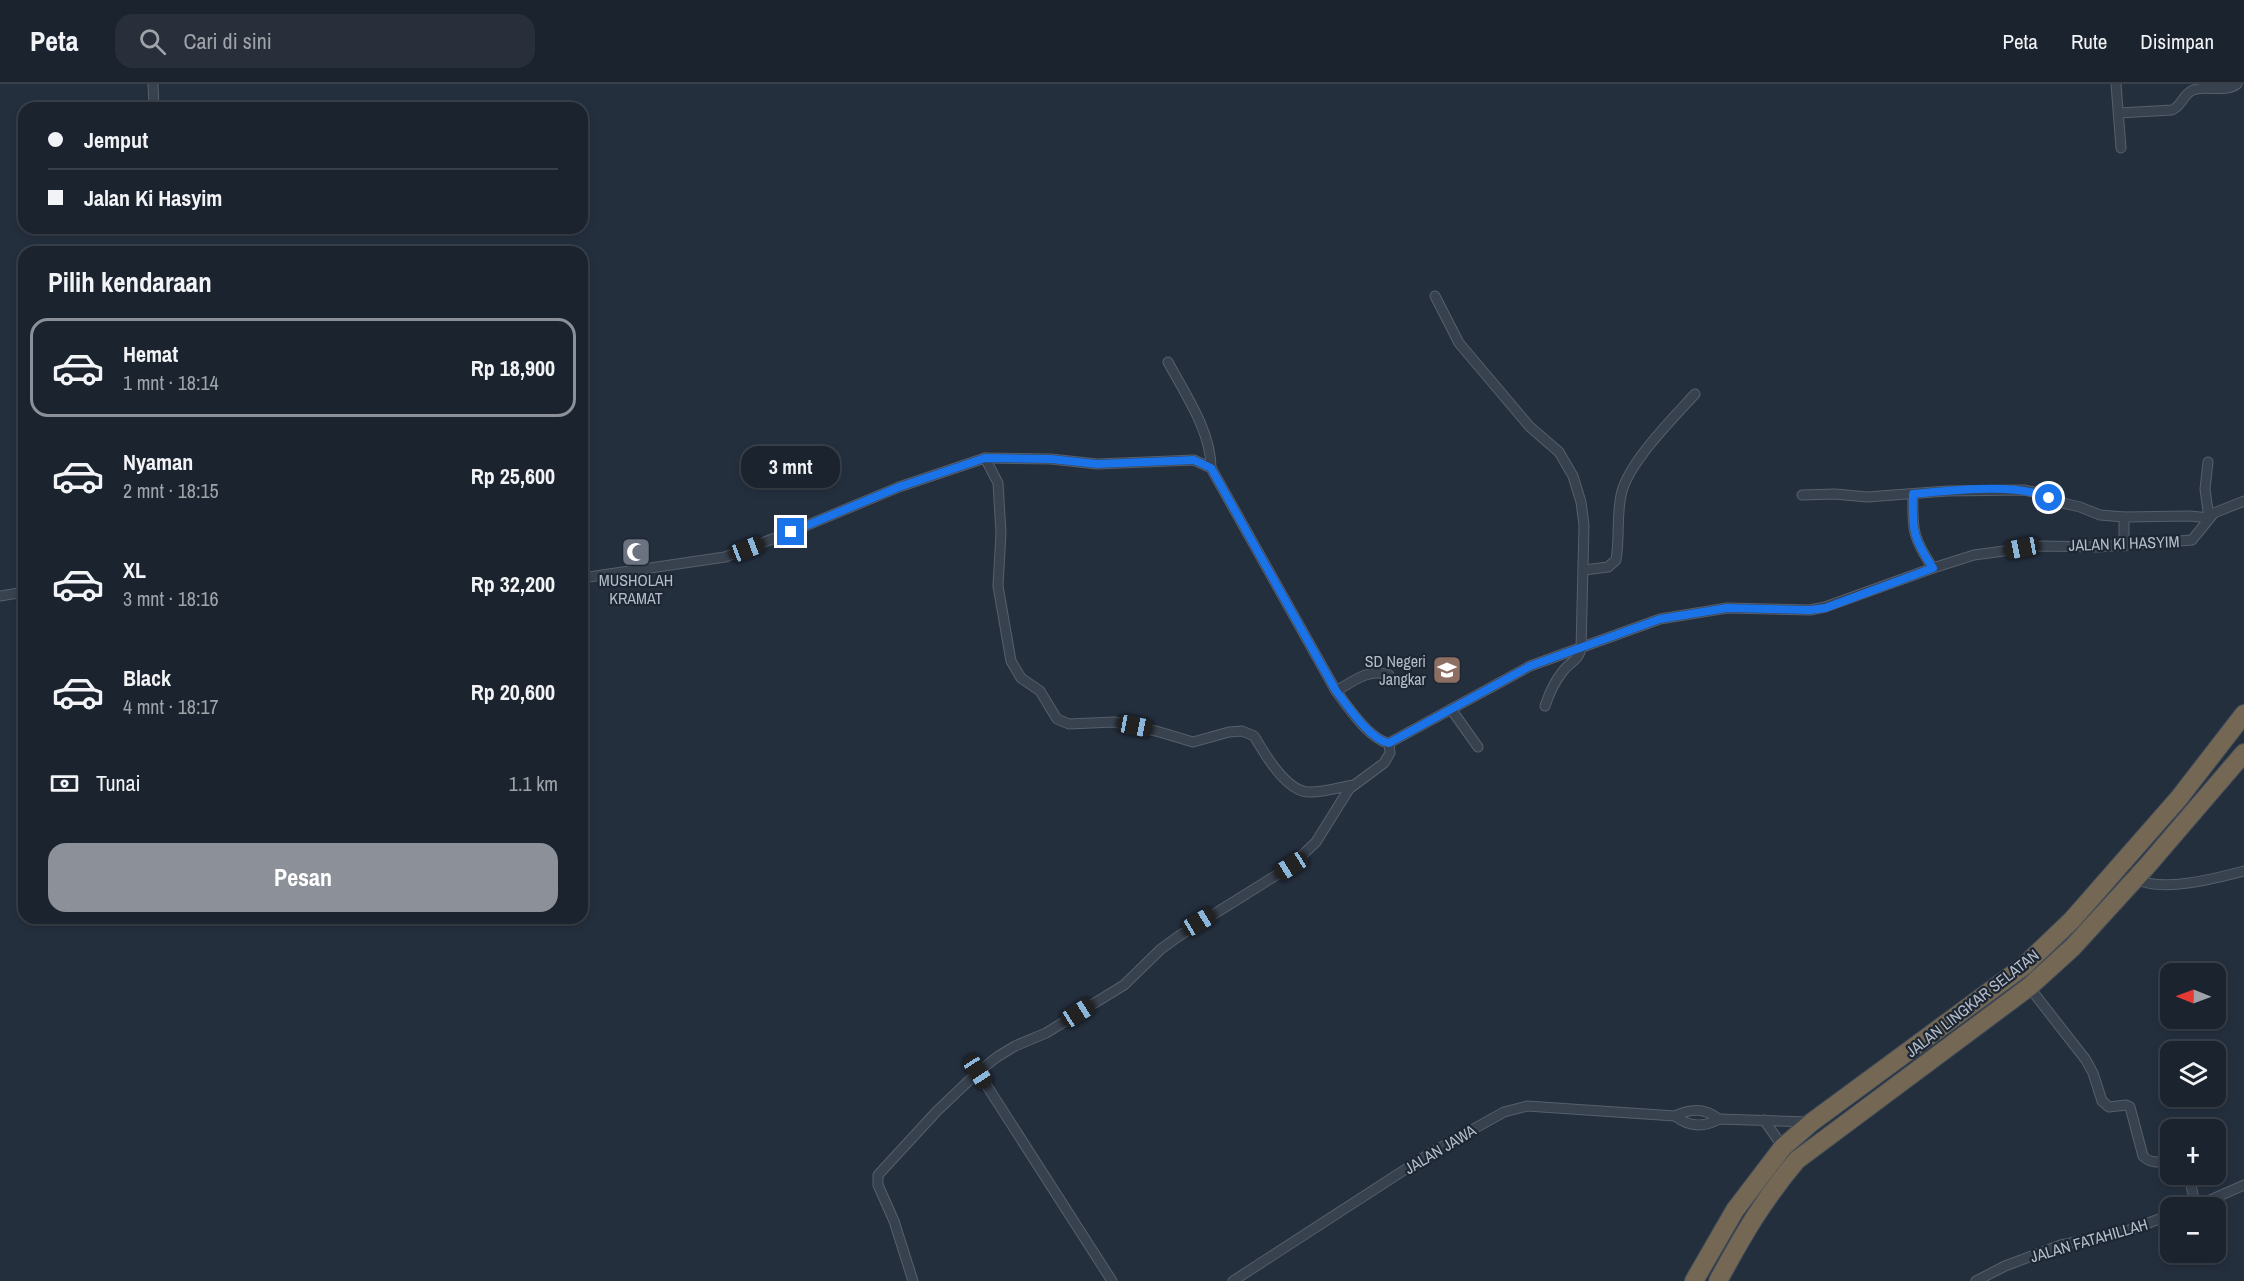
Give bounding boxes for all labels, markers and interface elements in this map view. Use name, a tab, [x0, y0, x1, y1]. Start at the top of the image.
search box	[115, 14, 535, 68]
text: Peta	[30, 22, 79, 60]
icon: search	[136, 25, 169, 58]
text: Cari di sini	[184, 26, 272, 56]
text: Peta	[2002, 27, 2038, 56]
text: Rute	[2071, 27, 2107, 56]
text: Disimpan	[2140, 27, 2214, 56]
text: Jemput	[84, 125, 148, 155]
text: Jalan Ki Hasyim	[84, 183, 222, 213]
text: Pilih kendaraan	[48, 264, 212, 300]
text: Hemat	[123, 339, 178, 369]
icon: car	[51, 341, 105, 395]
text: Rp 18,900	[471, 353, 555, 383]
text: 1 mnt · 18:14	[123, 369, 219, 396]
callout: 3 mnt	[742, 445, 840, 487]
text: Nyaman	[123, 447, 193, 477]
icon: car	[51, 449, 105, 503]
text: 3 mnt	[769, 453, 812, 480]
text: Rp 25,600	[471, 461, 555, 491]
text: 2 mnt · 18:15	[123, 477, 219, 504]
route start	[2035, 484, 2062, 511]
route end	[777, 518, 804, 545]
street label: JALAN KI HASYIM	[2068, 530, 2180, 556]
car	[727, 534, 767, 564]
mosque icon: MUSHOLAH KRAMAT	[620, 536, 652, 568]
car	[2003, 536, 2041, 560]
text: XL	[123, 555, 146, 585]
icon: car	[51, 557, 105, 611]
text: Rp 32,200	[471, 569, 555, 599]
place label: MUSHOLAH KRAMAT	[599, 569, 673, 609]
text: 3 mnt · 18:16	[123, 585, 219, 612]
place label: SD Negeri Jangkar	[1365, 650, 1427, 690]
school or university icon: SD Negeri Jangkar	[1431, 654, 1463, 686]
text: Black	[123, 663, 171, 693]
icon: car	[51, 665, 105, 719]
text: Rp 20,600	[471, 677, 555, 707]
text: 4 mnt · 18:17	[123, 693, 219, 720]
car	[1116, 714, 1154, 738]
icon: cash	[48, 767, 81, 800]
text: Tunai	[96, 768, 141, 798]
text: 1.1 km	[509, 770, 558, 797]
button: Pesan	[48, 843, 558, 912]
car	[1271, 849, 1311, 883]
car	[1179, 905, 1219, 939]
street label: JALAN LINGKAR SELATAN	[1901, 944, 2043, 1062]
north arrow	[2160, 963, 2226, 1029]
map controls	[2160, 963, 2226, 1263]
car	[1058, 996, 1098, 1030]
button: layers	[2160, 1041, 2226, 1107]
car	[961, 1052, 995, 1092]
street label: JALAN JAWA	[1400, 1119, 1480, 1179]
button: +	[2160, 1119, 2226, 1185]
button: −	[2160, 1197, 2226, 1263]
street label: JALAN FATAHILLAH	[2028, 1213, 2150, 1267]

